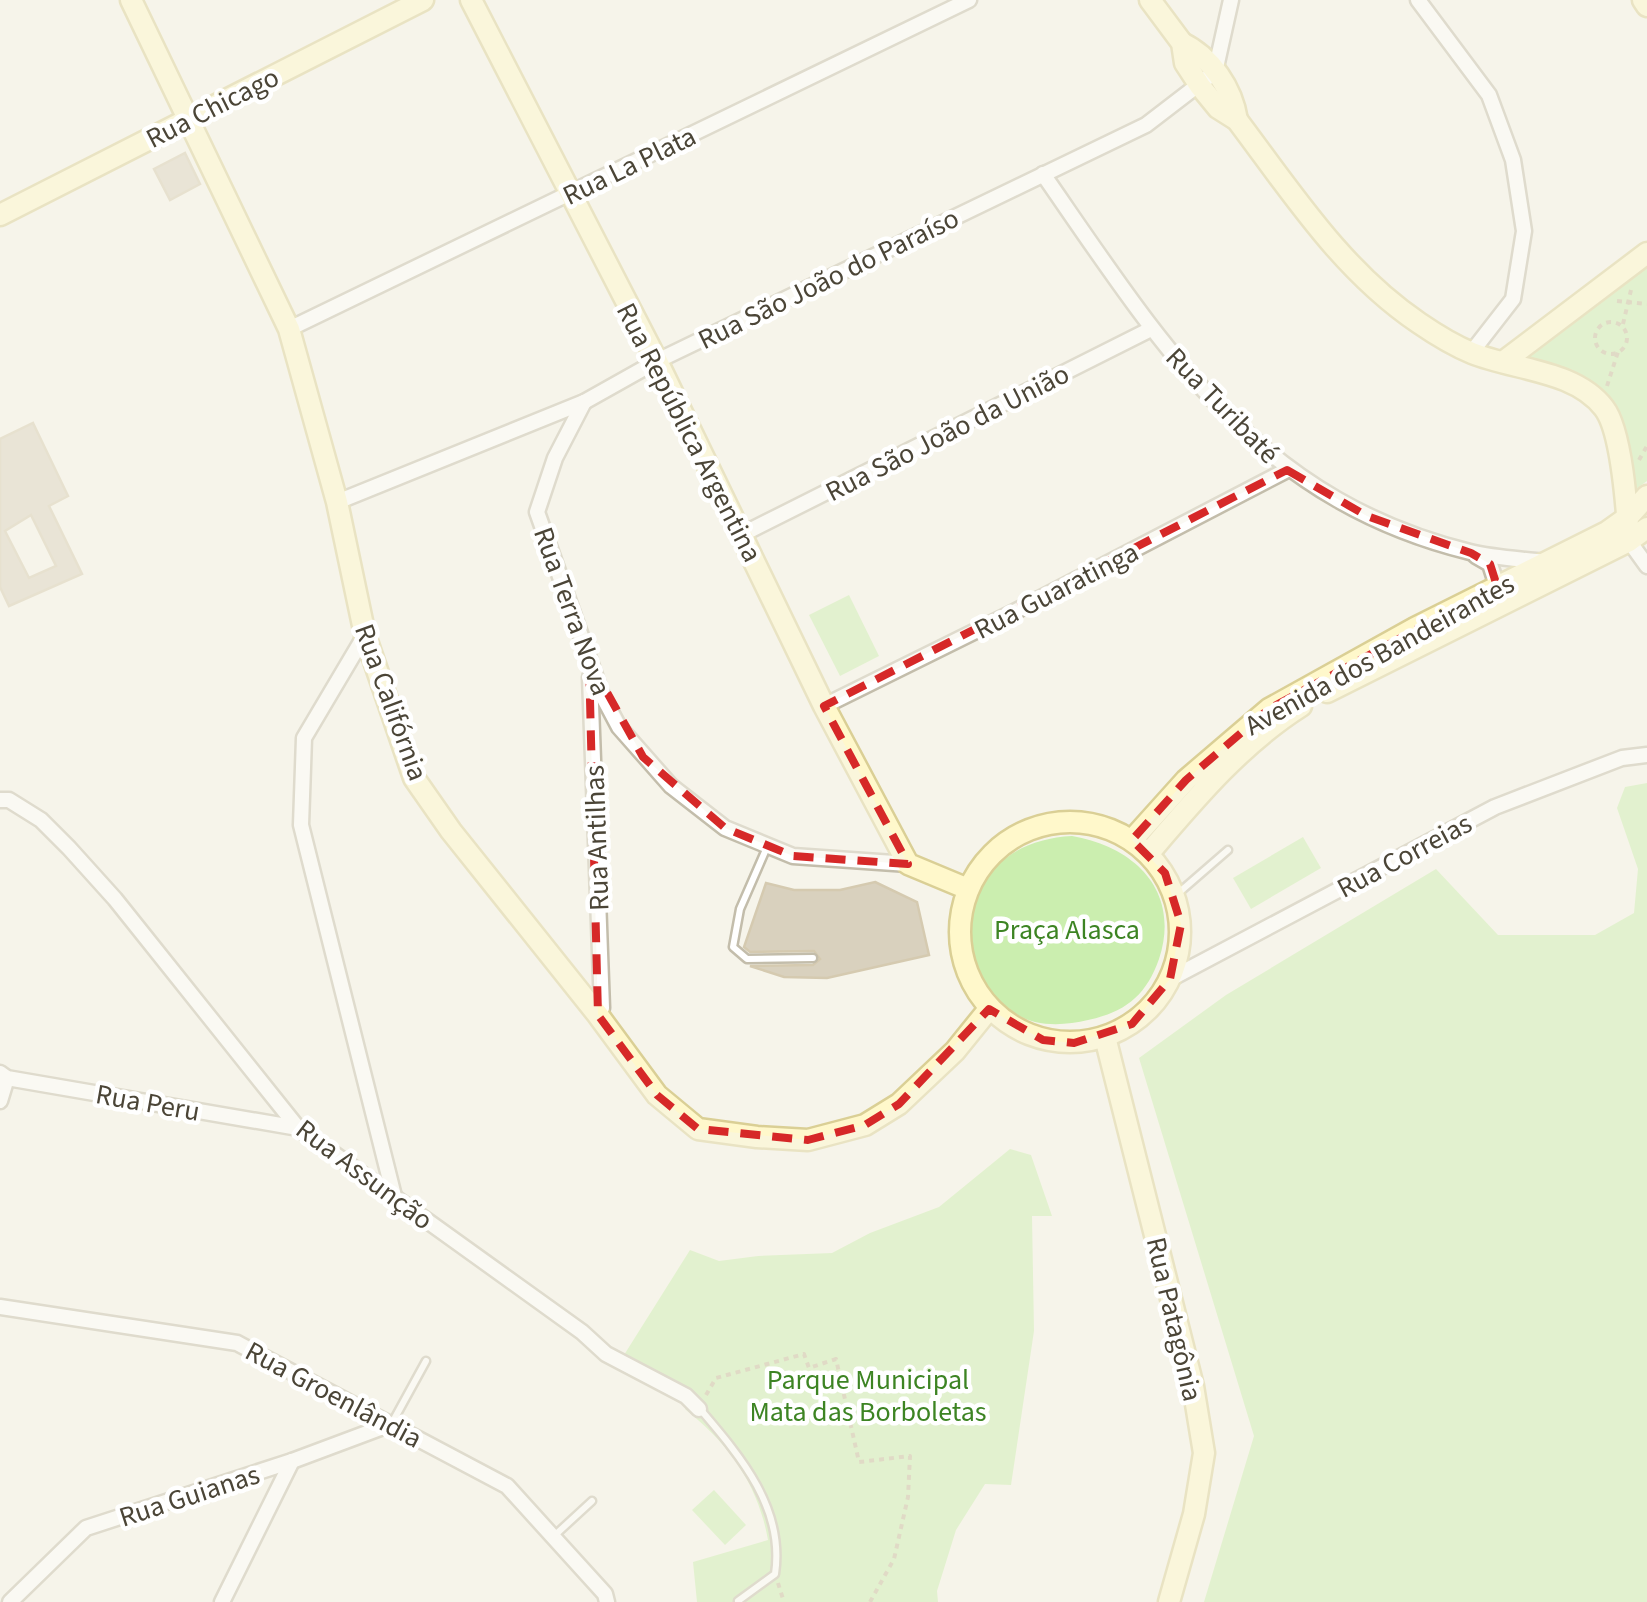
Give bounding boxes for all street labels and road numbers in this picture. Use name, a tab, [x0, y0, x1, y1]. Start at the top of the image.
street label: Rua Chicago	[139, 57, 286, 159]
street label: Rua La Plata	[556, 116, 703, 215]
street label: Rua São João do Paraíso	[691, 198, 966, 360]
street label: Rua República Argentina	[606, 296, 772, 569]
street label: Rua Turibaté	[1156, 338, 1288, 473]
street label: Rua São João da União	[819, 354, 1076, 512]
street label: Rua Terra Nova	[523, 522, 621, 701]
street label: Rua Guaratinga	[967, 532, 1146, 650]
street label: Avenida dos Bandeirantes	[1237, 564, 1522, 746]
street label: Rua Califórnia	[344, 618, 438, 786]
street label: Rua Antilhas	[574, 764, 620, 912]
street label: Rua Correias	[1330, 804, 1479, 908]
street label: Rua Peru	[93, 1074, 203, 1132]
street label: Rua Assunção	[287, 1110, 441, 1240]
street label: Rua Patagônia	[1136, 1233, 1212, 1405]
street label: Rua Groenlândia	[238, 1331, 429, 1458]
street label: Rua Guianas	[114, 1454, 265, 1537]

